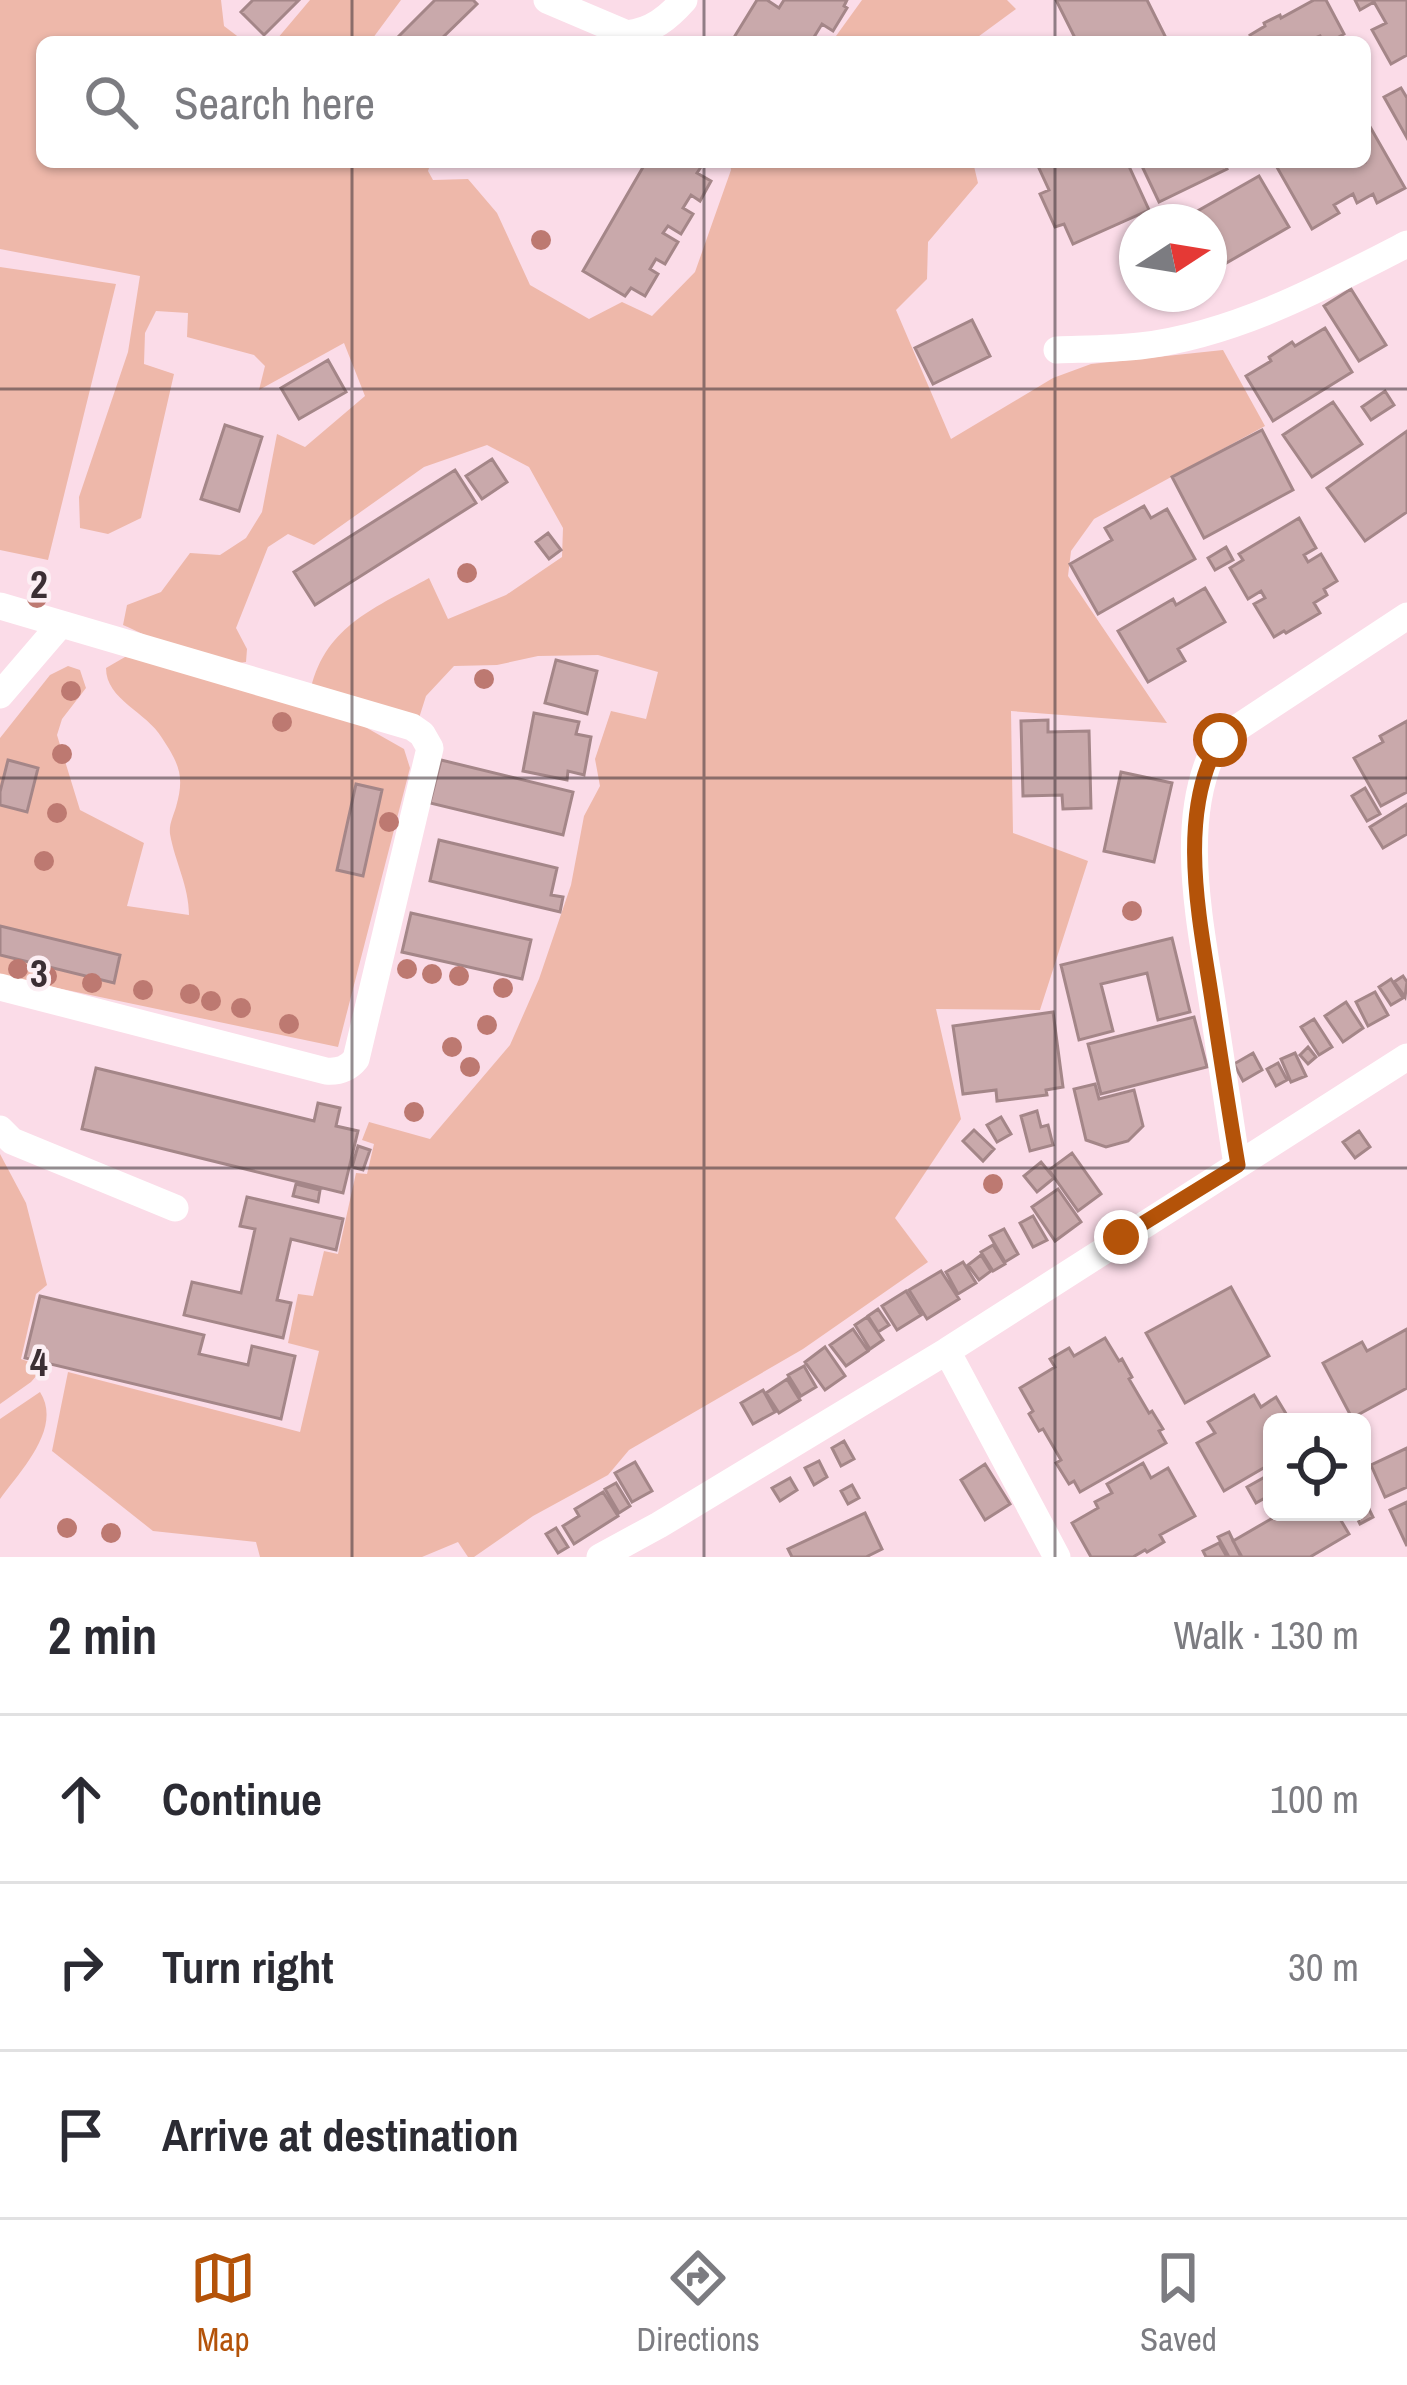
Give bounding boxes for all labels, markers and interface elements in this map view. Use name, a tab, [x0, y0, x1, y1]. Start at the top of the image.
search box	[36, 36, 1371, 168]
icon: search	[78, 69, 144, 135]
text: Search here	[174, 72, 375, 133]
north arrow	[1119, 204, 1227, 312]
text: 2	[30, 558, 48, 610]
route start	[1193, 713, 1247, 767]
text: 3	[30, 947, 48, 999]
route end	[1094, 1210, 1148, 1264]
text: 4	[30, 1336, 48, 1388]
map controls	[1263, 1413, 1371, 1521]
button: locate	[1263, 1413, 1371, 1521]
text: 2 min	[48, 1601, 157, 1670]
text: Walk · 130 m	[1174, 1609, 1359, 1661]
icon: ahead	[48, 1766, 114, 1832]
text: Continue	[162, 1768, 322, 1829]
text: 100 m	[1270, 1773, 1359, 1825]
icon: right	[48, 1934, 114, 2000]
text: Turn right	[162, 1936, 334, 1997]
text: 30 m	[1288, 1941, 1359, 1993]
icon: arrive	[48, 2102, 114, 2168]
text: Arrive at destination	[162, 2104, 519, 2165]
tab: Map	[190, 2245, 256, 2361]
tab: Directions	[636, 2245, 760, 2361]
tab: Saved	[1140, 2245, 1217, 2361]

